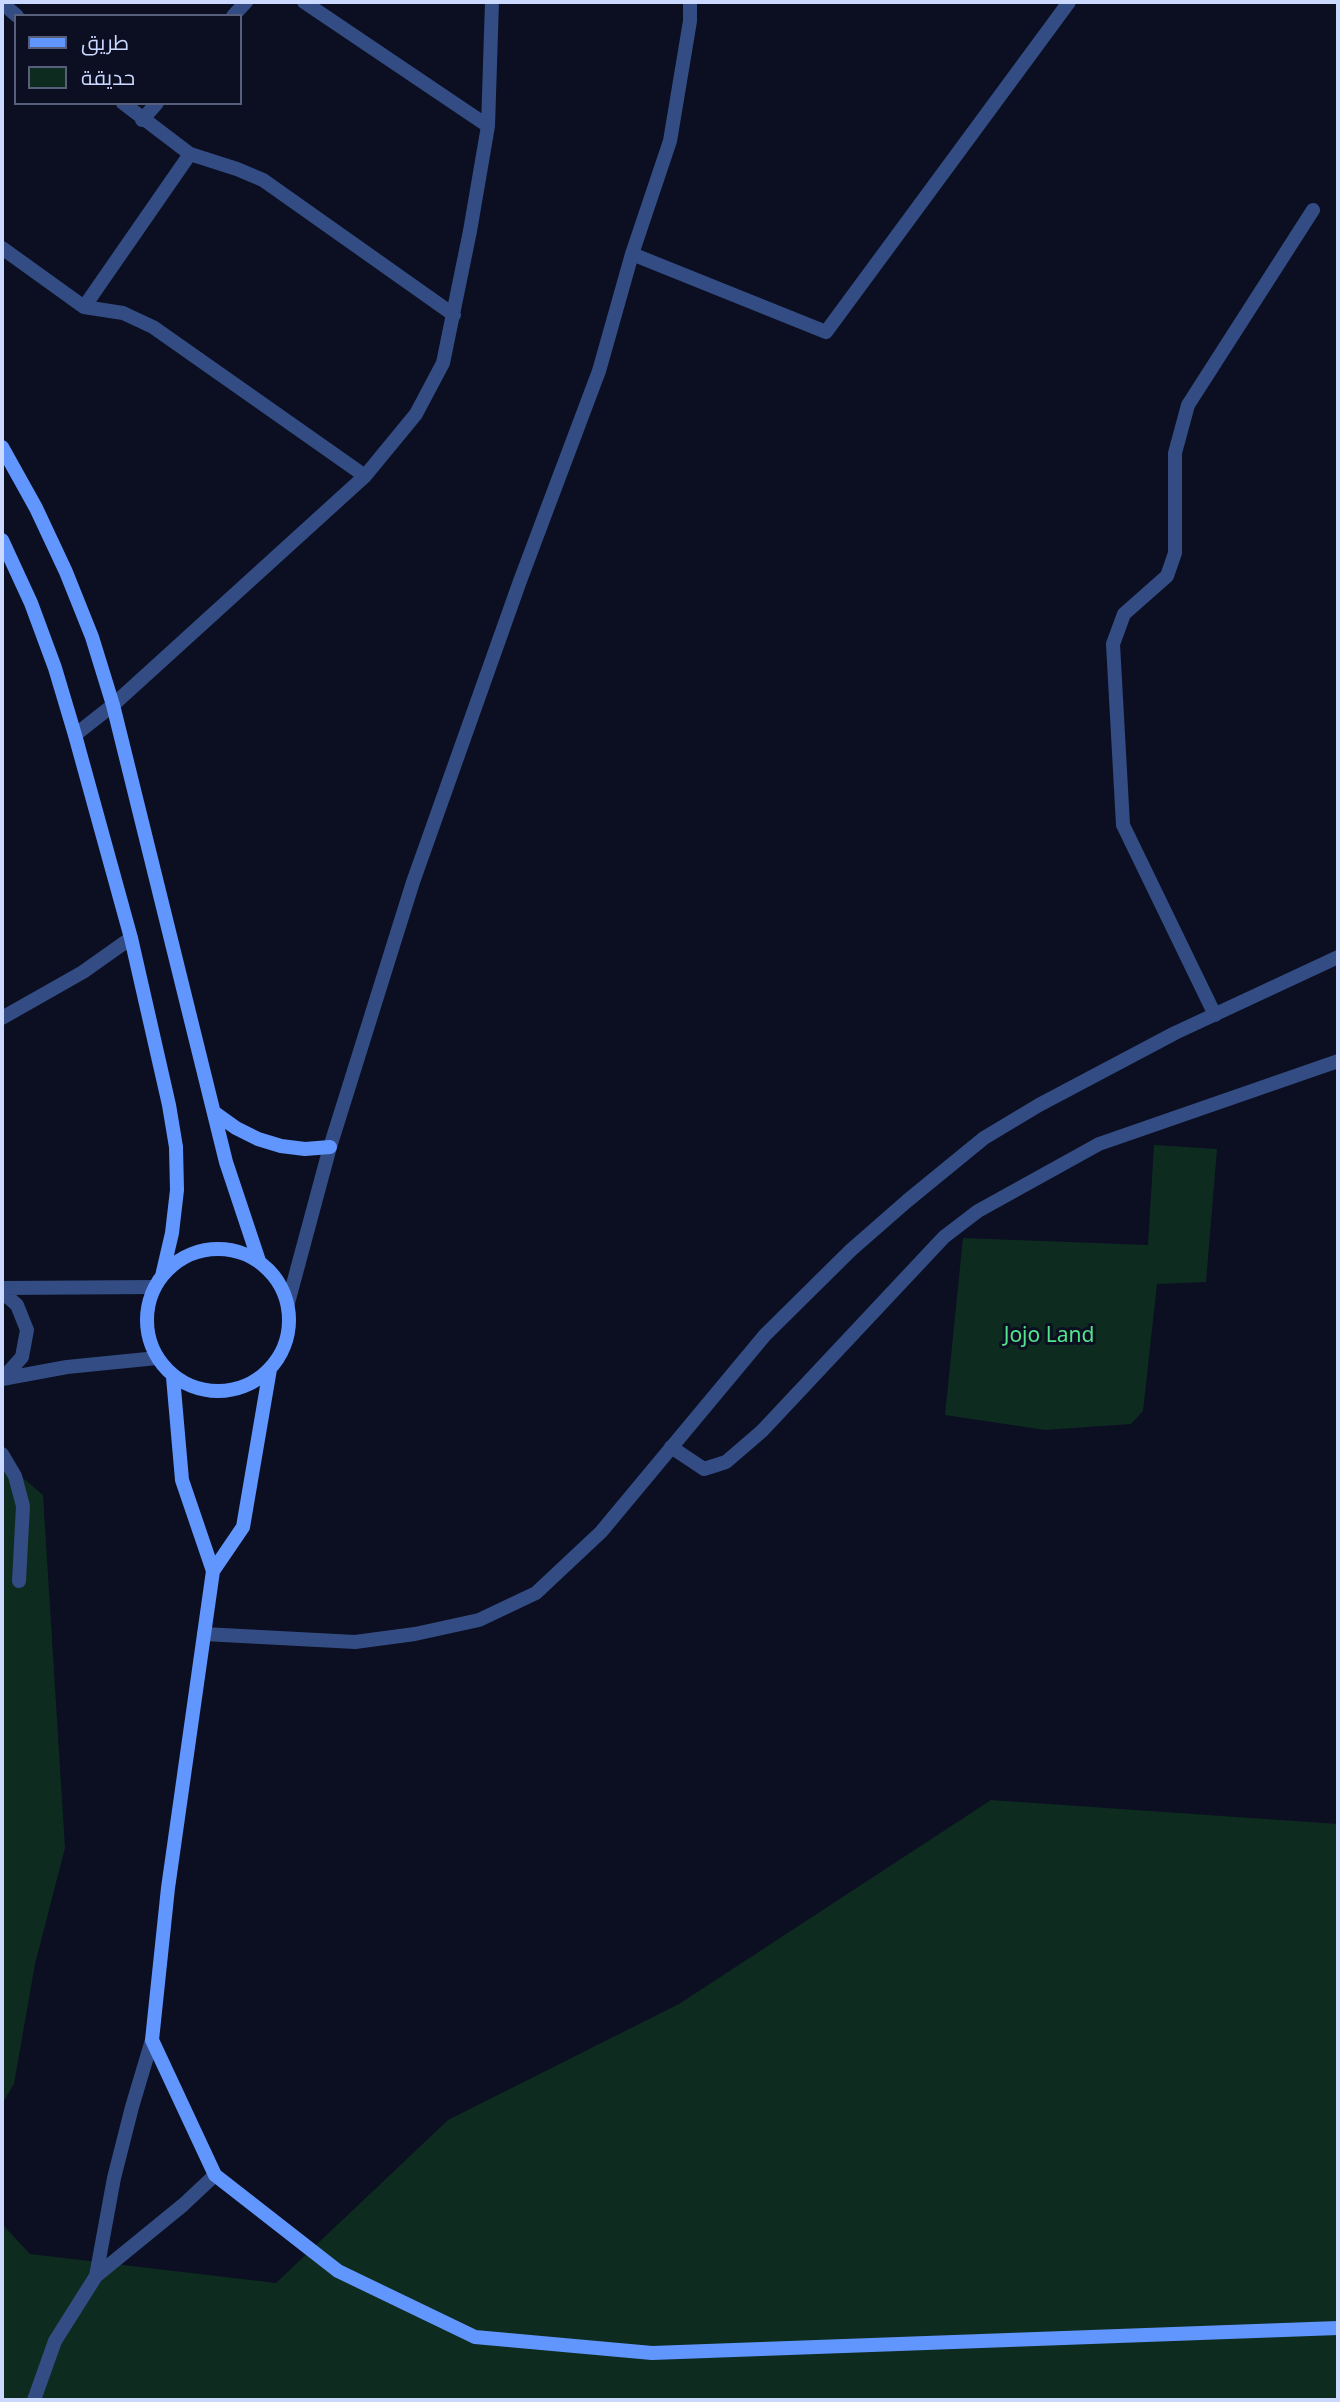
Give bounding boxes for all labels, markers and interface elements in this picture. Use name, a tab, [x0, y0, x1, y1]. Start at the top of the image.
legend	[14, 14, 242, 105]
text: طريق	[81, 28, 129, 56]
text: حديقة	[81, 63, 135, 91]
park label: Jojo Land	[1004, 1323, 1094, 1349]

